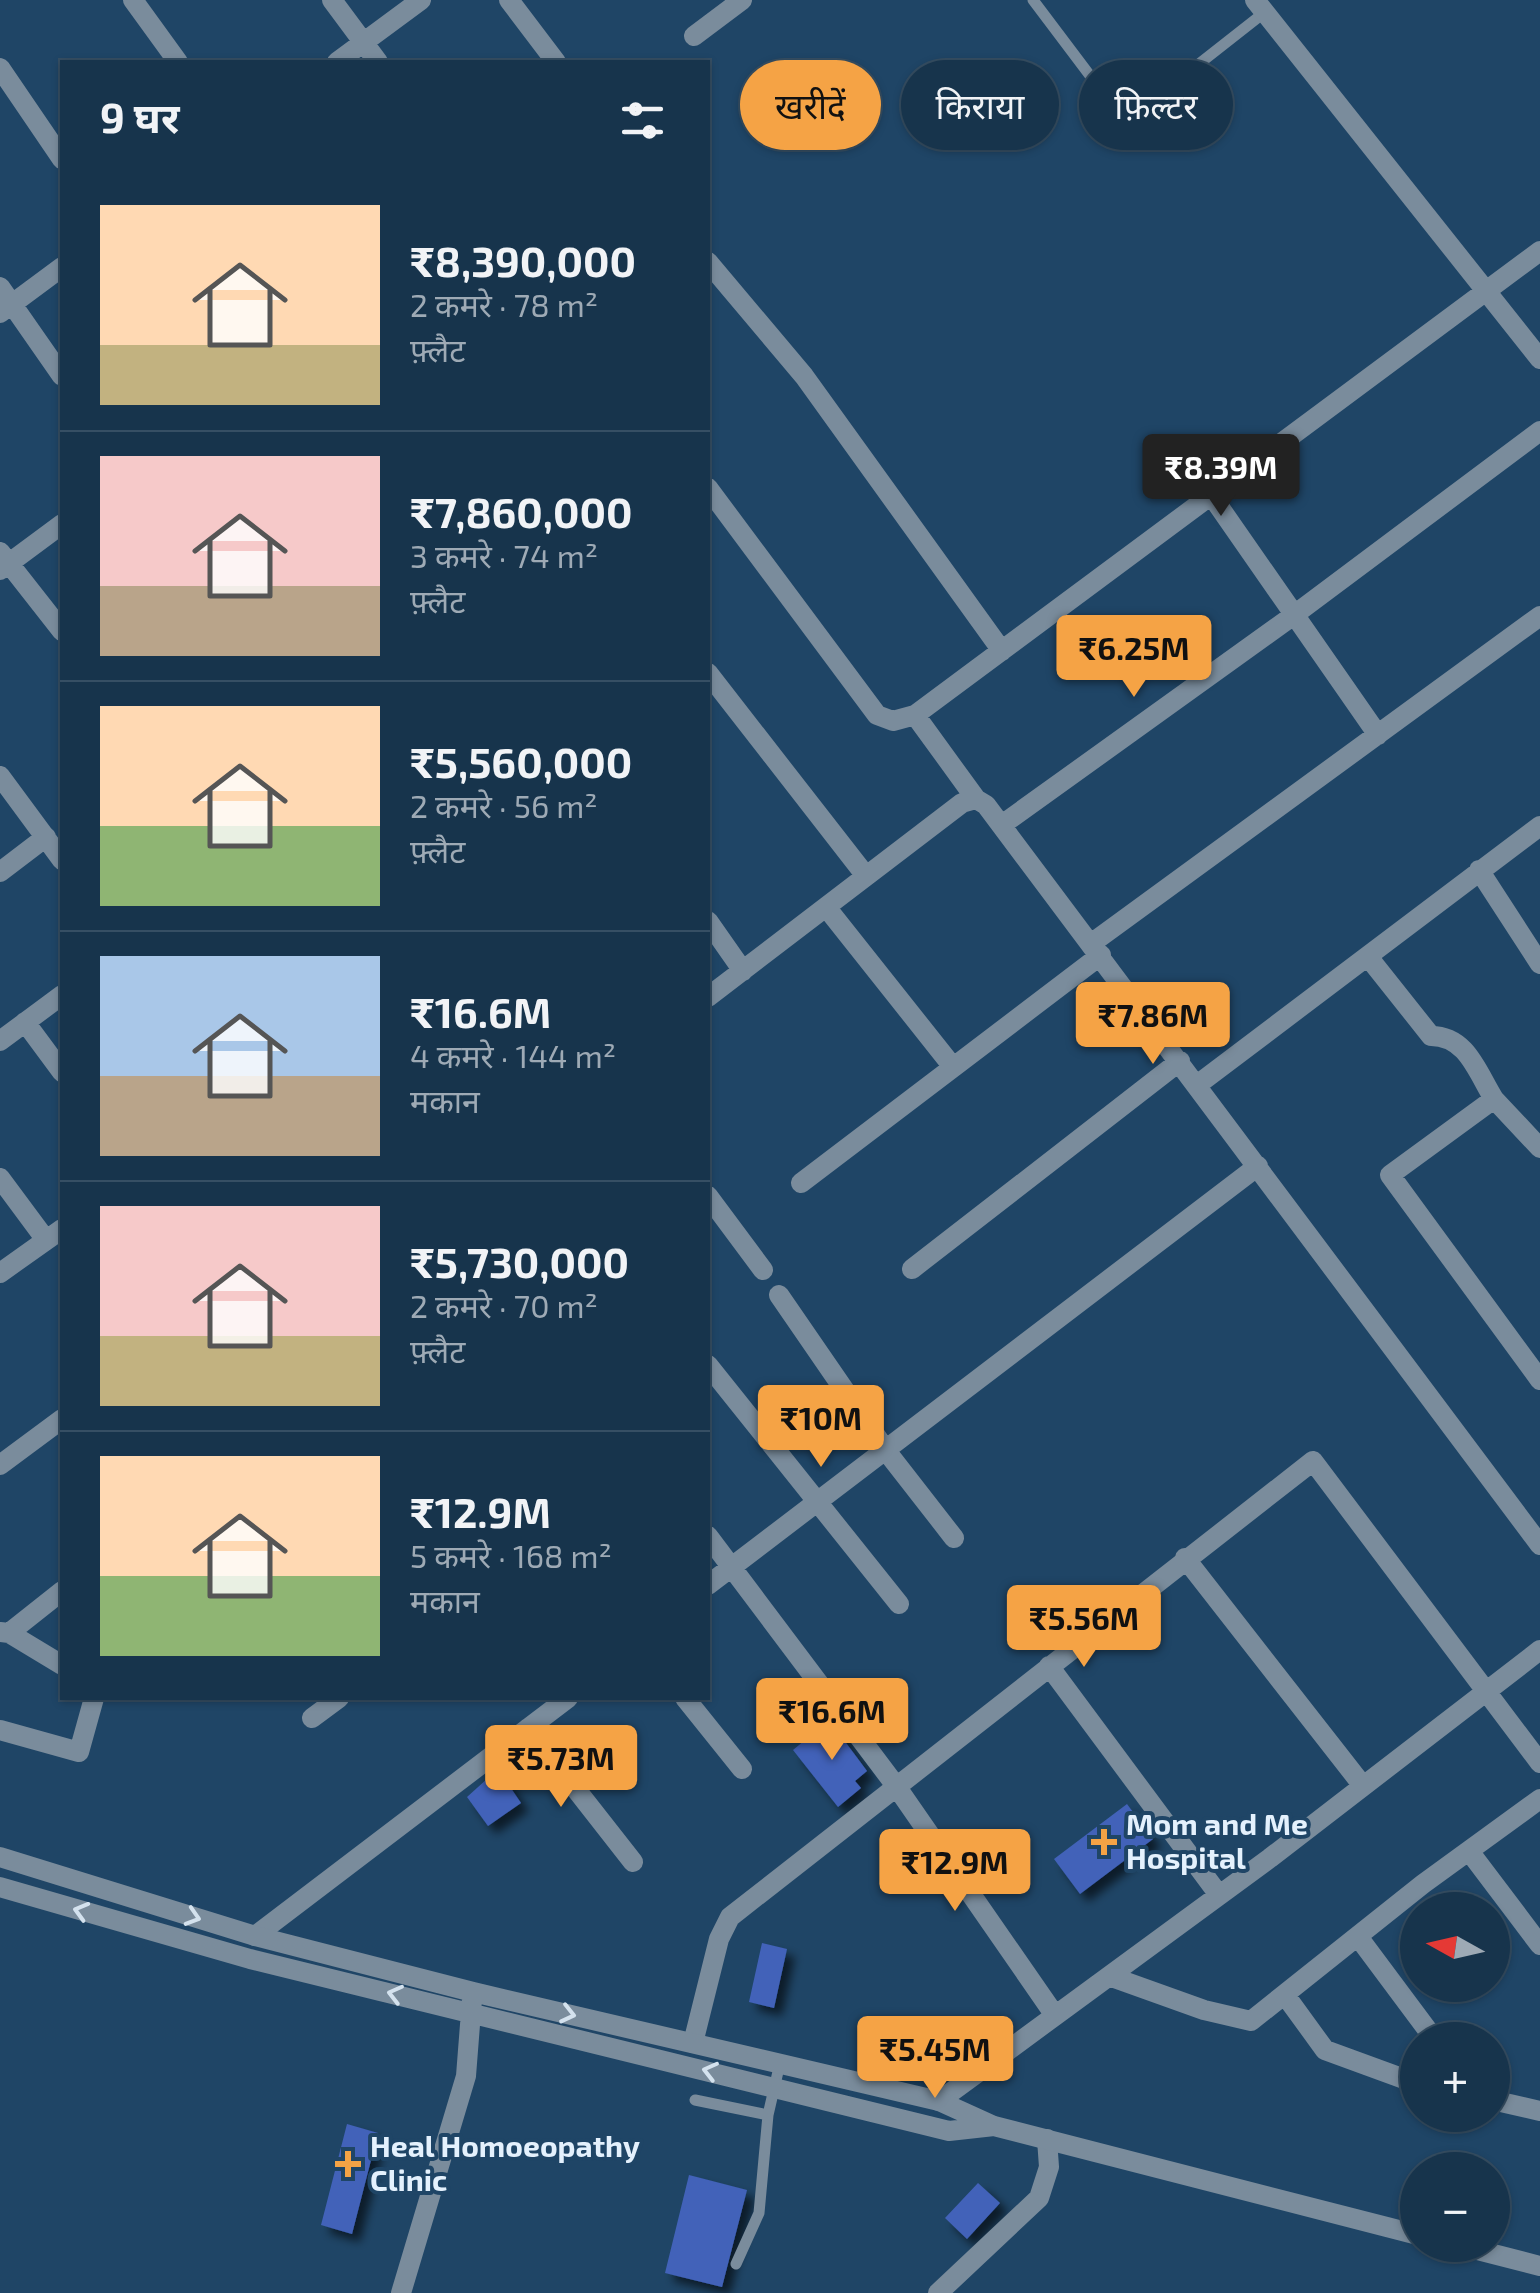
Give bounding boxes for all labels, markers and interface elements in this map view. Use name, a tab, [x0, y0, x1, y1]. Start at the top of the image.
chip: खरीदें	[740, 60, 881, 150]
chip: किराया	[901, 60, 1059, 150]
chip: फ़िल्टर	[1079, 60, 1233, 150]
text: 9 घर	[100, 91, 180, 141]
icon: filters	[615, 93, 670, 148]
text: ₹8,390,000	[410, 235, 636, 285]
icon: home	[180, 245, 300, 365]
text: 2 कमरे · 78 m²	[410, 285, 598, 323]
text: फ़्लैट	[410, 330, 465, 368]
pin: ₹8.39M	[1140, 434, 1302, 519]
text: ₹8.39M	[1165, 447, 1277, 485]
text: ₹7,860,000	[410, 486, 633, 536]
icon: home	[180, 496, 300, 616]
text: 3 कमरे · 74 m²	[410, 536, 598, 574]
text: फ़्लैट	[410, 581, 465, 619]
pin: ₹6.25M	[1053, 615, 1215, 700]
text: ₹6.25M	[1078, 628, 1190, 666]
text: ₹5,560,000	[410, 736, 632, 786]
icon: home	[180, 746, 300, 866]
text: 2 कमरे · 56 m²	[410, 786, 598, 824]
text: फ़्लैट	[410, 831, 465, 869]
pin: ₹7.86M	[1072, 982, 1234, 1067]
text: ₹16.6M	[410, 986, 551, 1036]
text: ₹7.86M	[1098, 995, 1208, 1033]
icon: home	[180, 996, 300, 1116]
text: 4 कमरे · 144 m²	[410, 1036, 616, 1074]
text: मकान	[410, 1081, 480, 1119]
text: ₹5,730,000	[410, 1236, 629, 1286]
icon: home	[180, 1246, 300, 1366]
text: 2 कमरे · 70 m²	[410, 1286, 598, 1324]
text: फ़्लैट	[410, 1331, 465, 1369]
pin: ₹10M	[762, 1385, 880, 1470]
text: ₹10M	[780, 1398, 862, 1436]
text: ₹12.9M	[410, 1486, 551, 1536]
icon: home	[180, 1496, 300, 1616]
text: 5 कमरे · 168 m²	[410, 1536, 612, 1574]
text: मकान	[410, 1581, 480, 1619]
pin: ₹5.56M	[1003, 1585, 1165, 1670]
text: ₹5.56M	[1029, 1598, 1139, 1636]
pin: ₹16.6M	[751, 1678, 913, 1763]
text: ₹16.6M	[778, 1691, 886, 1729]
pin: ₹5.73M	[480, 1725, 642, 1810]
text: ₹5.73M	[507, 1738, 615, 1776]
place label: Mom and Me Hospital	[1126, 1805, 1308, 1875]
pin: ₹12.9M	[874, 1829, 1036, 1914]
marker: Mom and Me Hospital	[1091, 1829, 1117, 1855]
text: ₹12.9M	[901, 1842, 1009, 1880]
north arrow	[1400, 1892, 1510, 2002]
map controls	[1400, 1892, 1510, 2262]
one-way arrow	[73, 1901, 90, 1922]
one-way arrow	[184, 1905, 201, 1926]
one-way arrow	[387, 1985, 404, 2006]
one-way arrow	[559, 2002, 576, 2023]
pin: ₹5.45M	[854, 2016, 1016, 2101]
button: +	[1400, 2022, 1510, 2132]
text: ₹5.45M	[879, 2029, 991, 2067]
one-way arrow	[702, 2062, 719, 2083]
place label: Heal Homoeopathy Clinic	[370, 2127, 640, 2197]
marker: Heal Homoeopathy Clinic	[335, 2151, 361, 2177]
button: −	[1400, 2152, 1510, 2262]

